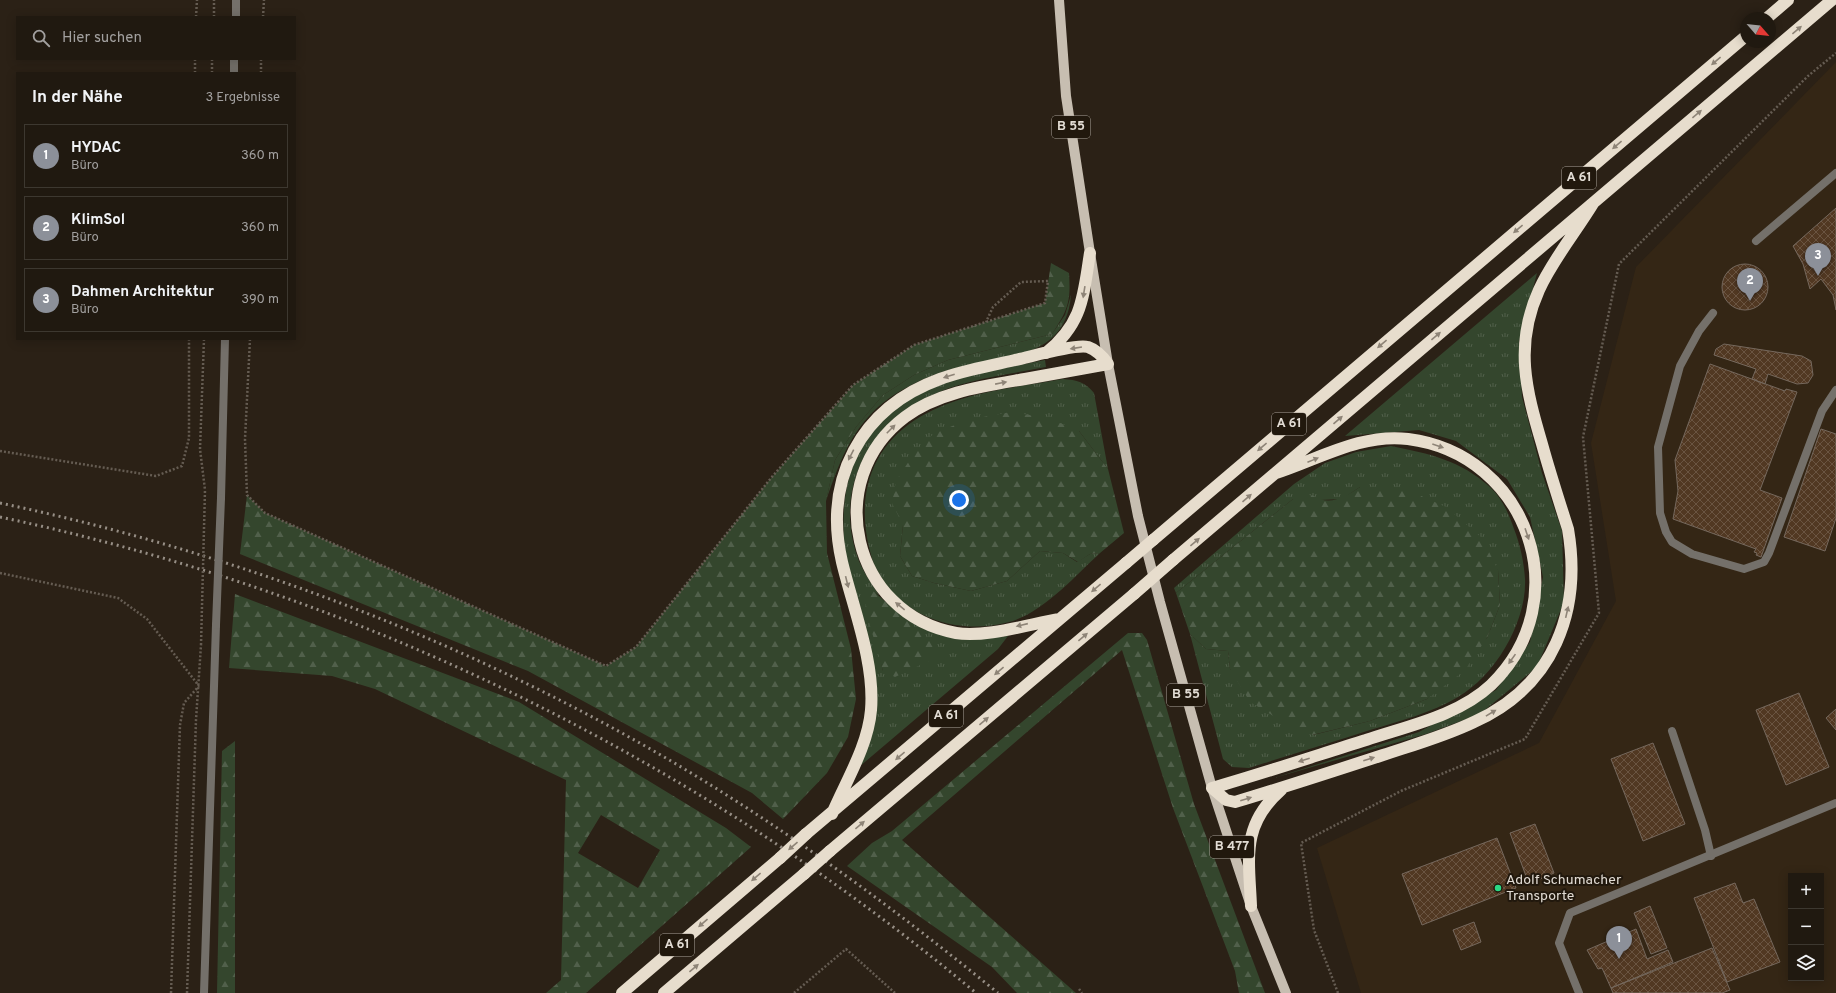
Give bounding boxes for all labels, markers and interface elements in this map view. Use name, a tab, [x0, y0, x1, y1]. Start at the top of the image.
north arrow	[1740, 12, 1776, 48]
search box	[16, 16, 296, 60]
one-way arrow	[1792, 26, 1801, 35]
icon: search	[30, 27, 52, 49]
text: Hier suchen	[62, 29, 142, 48]
one-way arrow	[1712, 56, 1721, 65]
text: In der Nähe	[32, 87, 123, 109]
text: 3 Ergebnisse	[205, 90, 280, 106]
one-way arrow	[1692, 110, 1703, 119]
road number: B 55	[1052, 116, 1090, 138]
text: HYDAC	[71, 139, 121, 158]
one-way arrow	[1612, 141, 1623, 150]
text: 1	[43, 148, 49, 164]
text: 360 m	[241, 148, 279, 164]
text: Büro	[71, 158, 99, 174]
road number: A 61	[1562, 167, 1596, 189]
text: KlimSol	[71, 211, 125, 230]
text: 2	[42, 220, 50, 236]
text: 360 m	[241, 220, 279, 236]
one-way arrow	[1513, 225, 1523, 234]
text: Büro	[71, 230, 99, 246]
pin: 3	[1805, 243, 1831, 276]
pin: 2	[1737, 268, 1763, 301]
text: Dahmen Architektur	[71, 283, 214, 302]
one-way arrow	[1080, 286, 1086, 298]
text: 3	[42, 292, 50, 308]
text: 390 m	[241, 292, 279, 308]
text: Büro	[71, 302, 99, 318]
one-way arrow	[1431, 331, 1442, 340]
one-way arrow	[1377, 340, 1388, 349]
one-way arrow	[1070, 345, 1082, 351]
one-way arrow	[943, 373, 955, 379]
one-way arrow	[995, 380, 1007, 386]
road number: A 61	[1272, 413, 1306, 435]
one-way arrow	[1332, 416, 1343, 425]
one-way arrow	[886, 424, 896, 434]
one-way arrow	[1257, 442, 1267, 451]
one-way arrow	[1433, 443, 1445, 449]
one-way arrow	[848, 449, 854, 461]
one-way arrow	[1307, 457, 1319, 463]
your location	[949, 490, 969, 510]
one-way arrow	[1242, 494, 1251, 503]
one-way arrow	[1524, 528, 1530, 540]
one-way arrow	[1190, 537, 1201, 546]
one-way arrow	[845, 576, 851, 588]
one-way arrow	[1091, 584, 1101, 593]
one-way arrow	[895, 602, 905, 610]
one-way arrow	[1565, 606, 1571, 619]
one-way arrow	[1016, 623, 1028, 629]
one-way arrow	[1077, 633, 1088, 642]
one-way arrow	[1508, 653, 1516, 664]
one-way arrow	[993, 667, 1004, 676]
road number: B 55	[1167, 684, 1205, 706]
road number: A 61	[929, 705, 963, 727]
one-way arrow	[1486, 709, 1496, 717]
one-way arrow	[978, 717, 989, 726]
one-way arrow	[895, 751, 905, 760]
one-way arrow	[1364, 756, 1376, 762]
one-way arrow	[1297, 757, 1309, 763]
one-way arrow	[1240, 796, 1252, 802]
one-way arrow	[855, 821, 865, 830]
road number: B 477	[1210, 836, 1254, 858]
one-way arrow	[788, 841, 798, 851]
place label: Adolf Schumacher Transporte	[1506, 872, 1622, 905]
one-way arrow	[751, 873, 761, 882]
map controls	[1788, 873, 1824, 981]
button: +	[1788, 873, 1824, 909]
marker: Adolf Schumacher Transporte	[1493, 883, 1503, 893]
button: −	[1788, 909, 1824, 945]
one-way arrow	[698, 918, 709, 927]
pin: 1	[1606, 926, 1632, 959]
road number: A 61	[660, 934, 694, 956]
button: layers	[1788, 945, 1824, 981]
one-way arrow	[689, 963, 699, 972]

